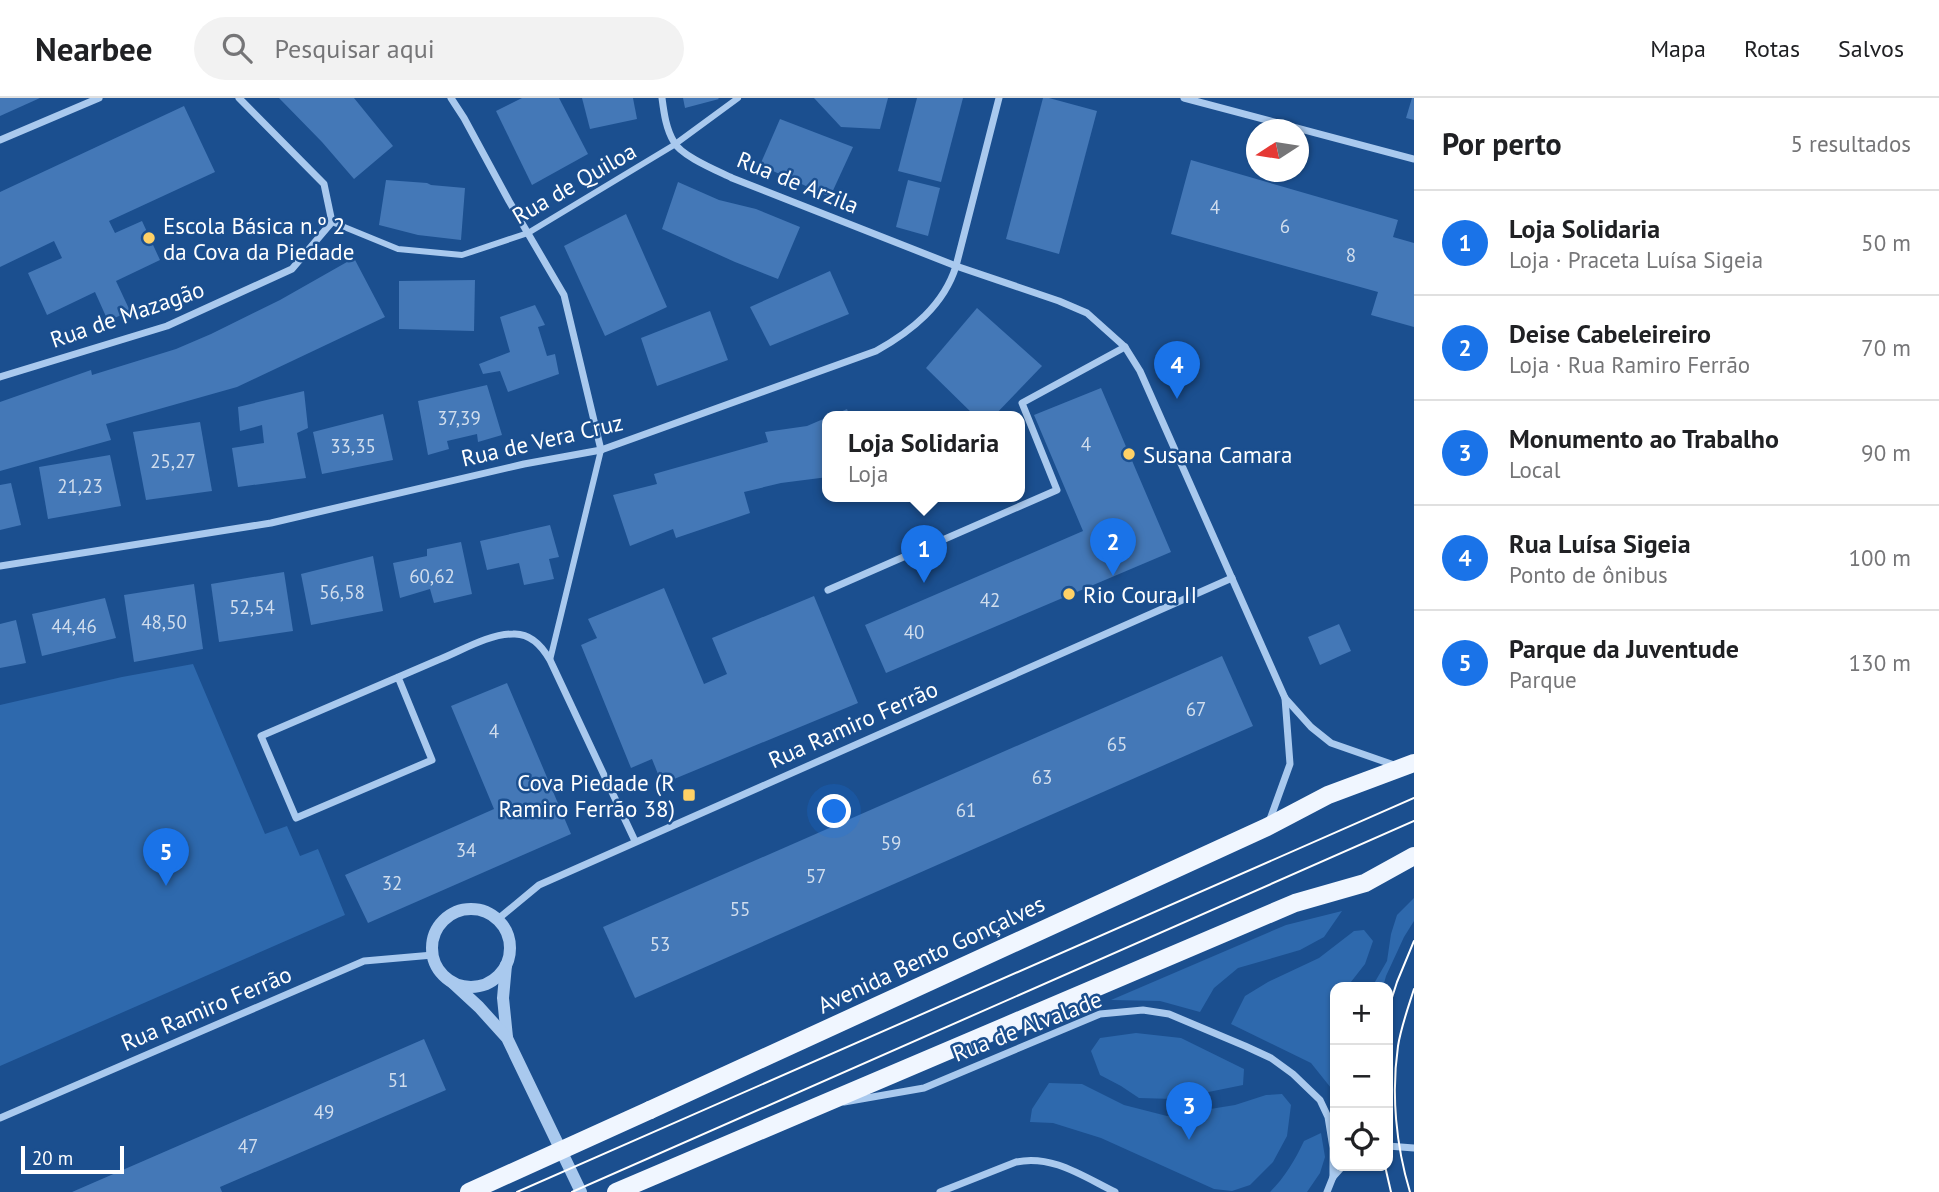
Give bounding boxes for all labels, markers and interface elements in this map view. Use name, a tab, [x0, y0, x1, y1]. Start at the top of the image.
search box	[194, 17, 684, 80]
text: Nearbee	[35, 27, 152, 70]
icon: search	[218, 29, 256, 67]
text: Pesquisar aqui	[274, 32, 435, 65]
text: Mapa	[1650, 33, 1706, 64]
text: Rotas	[1744, 33, 1800, 64]
text: Salvos	[1838, 33, 1904, 64]
north arrow	[1246, 119, 1309, 182]
text: Por perto	[1442, 124, 1562, 163]
text: 5 resultados	[1790, 129, 1911, 158]
street label: Rua de Quiloa	[507, 136, 641, 230]
street label: Rua de Arzila	[733, 144, 863, 220]
house number: 4	[1210, 195, 1220, 219]
place label: Escola Básica n.º 2 da Cova da Piedade	[163, 211, 354, 266]
text: Loja Solidaria	[1509, 212, 1660, 245]
house number: 6	[1280, 214, 1290, 238]
text: 1	[1458, 228, 1472, 257]
text: 50 m	[1861, 228, 1911, 257]
marker: Escola Básica n.º 2 da Cova da Piedade	[141, 230, 157, 246]
house number: 8	[1346, 243, 1356, 267]
text: Loja · Praceta Luísa Sigeia	[1509, 245, 1763, 274]
street label: Rua de Mazagão	[46, 274, 208, 354]
text: Deise Cabeleireiro	[1509, 317, 1711, 350]
text: 2	[1458, 333, 1472, 362]
text: 70 m	[1861, 333, 1911, 362]
pin: 4	[1154, 341, 1200, 399]
text: Loja · Rua Ramiro Ferrão	[1509, 350, 1750, 379]
house number: 37,39	[437, 406, 481, 430]
street label: Rua de Vera Cruz	[458, 407, 626, 473]
popup	[822, 411, 1025, 502]
text: Monumento ao Trabalho	[1509, 422, 1779, 455]
text: Loja Solidaria	[848, 426, 999, 459]
house number: 4	[1081, 432, 1091, 456]
house number: 33,35	[330, 434, 376, 458]
text: 3	[1458, 438, 1472, 467]
text: 90 m	[1861, 438, 1911, 467]
place label: Susana Camara	[1143, 440, 1292, 469]
marker: Susana Camara	[1121, 446, 1137, 462]
house number: 25,27	[150, 449, 196, 473]
text: Local	[1509, 455, 1560, 484]
text: Loja	[848, 459, 888, 488]
house number: 21,23	[57, 474, 103, 498]
pin: 2	[1090, 518, 1136, 576]
pin: 1	[901, 525, 947, 583]
text: Rua Luísa Sigeia	[1509, 527, 1691, 560]
text: 4	[1458, 543, 1472, 572]
text: 100 m	[1849, 543, 1911, 572]
text: Ponto de ônibus	[1509, 560, 1668, 589]
house number: 60,62	[409, 564, 455, 588]
house number: 56,58	[319, 580, 365, 604]
place label: Rio Coura II	[1083, 580, 1197, 609]
marker: Rio Coura II	[1061, 586, 1077, 602]
house number: 42	[980, 588, 1000, 612]
house number: 52,54	[229, 595, 275, 619]
house number: 48,50	[141, 610, 187, 634]
house number: 44,46	[51, 614, 97, 638]
house number: 40	[904, 620, 924, 644]
text: Parque da Juventude	[1509, 632, 1739, 665]
text: 5	[1458, 648, 1472, 677]
text: 130 m	[1849, 648, 1911, 677]
text: Parque	[1509, 665, 1577, 694]
street label: Rua Ramiro Ferrão	[764, 674, 942, 774]
house number: 67	[1186, 697, 1206, 721]
house number: 4	[489, 719, 499, 743]
house number: 65	[1107, 732, 1127, 756]
house number: 63	[1032, 765, 1052, 789]
place label: Cova Piedade (R Ramiro Ferrão 38)	[498, 768, 675, 823]
marker: Cova Piedade (R Ramiro Ferrão 38)	[681, 787, 697, 803]
your location	[817, 794, 851, 828]
house number: 61	[956, 798, 976, 822]
pin: 5	[143, 828, 189, 886]
house number: 59	[881, 831, 901, 855]
house number: 34	[456, 838, 476, 862]
house number: 57	[806, 864, 826, 888]
house number: 32	[382, 871, 402, 895]
street label: Avenida Bento Gonçalves	[813, 889, 1049, 1019]
house number: 55	[730, 897, 750, 921]
house number: 53	[650, 932, 670, 956]
street label: Rua Ramiro Ferrão	[116, 959, 296, 1057]
map controls	[1330, 982, 1393, 1171]
button: +	[1330, 982, 1393, 1045]
street label: Rua de Alvalade	[948, 984, 1106, 1068]
button: −	[1330, 1045, 1393, 1108]
house number: 51	[388, 1068, 408, 1092]
pin: 3	[1166, 1082, 1212, 1140]
house number: 49	[314, 1100, 334, 1124]
button: locate	[1330, 1108, 1393, 1171]
house number: 47	[238, 1134, 258, 1158]
scale bar	[21, 1143, 124, 1175]
text: 20 m	[32, 1146, 73, 1170]

